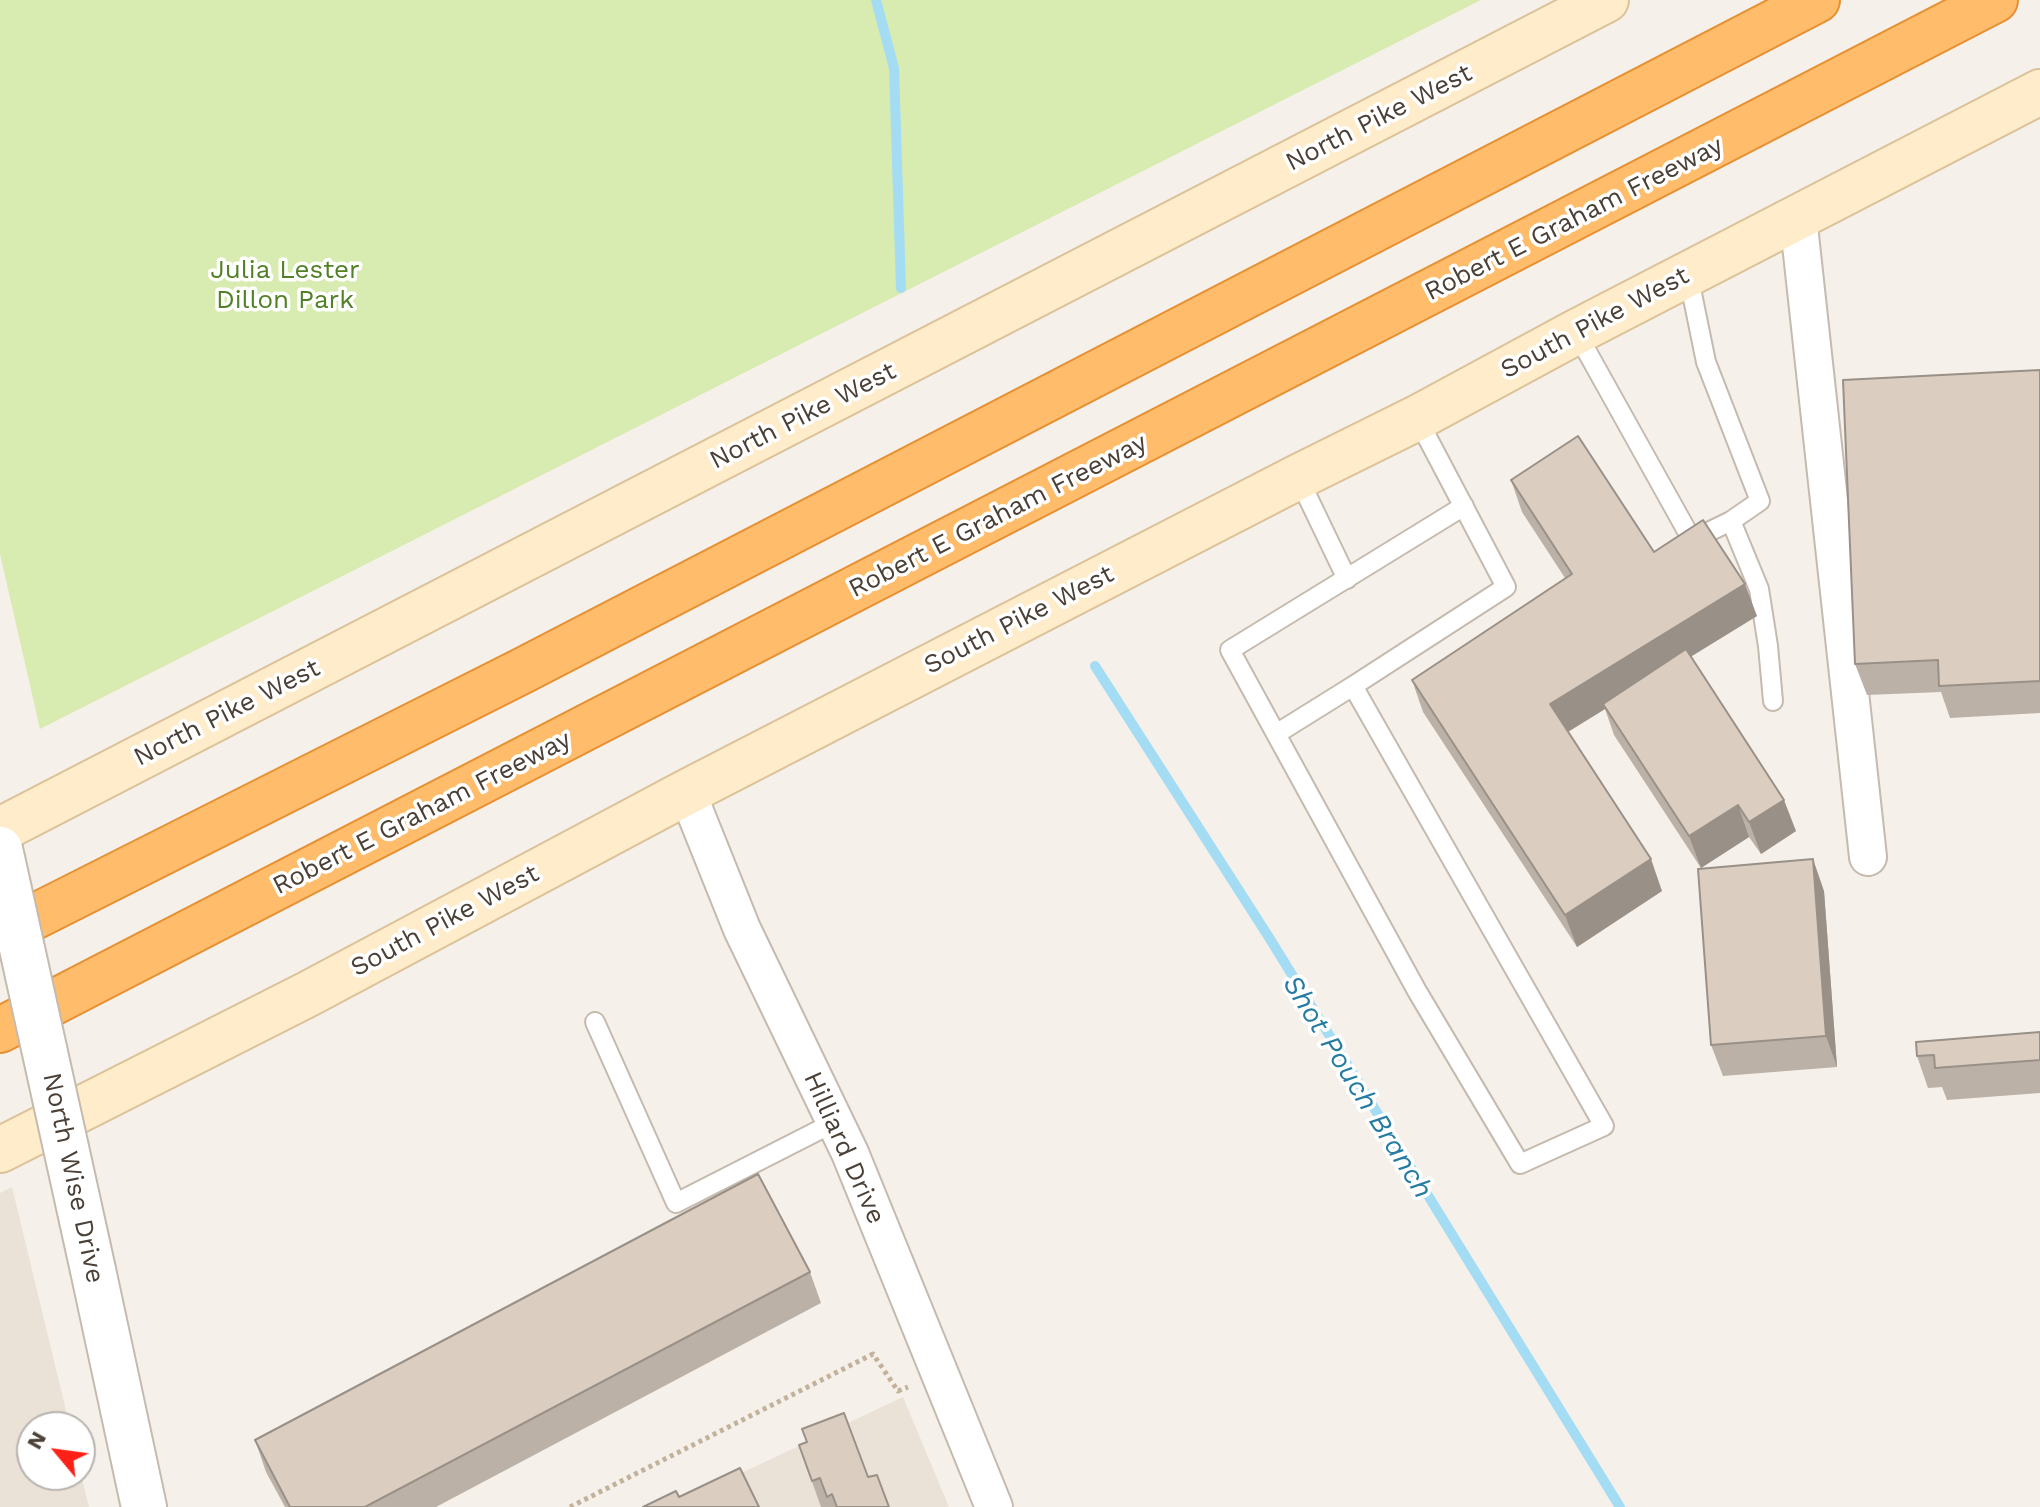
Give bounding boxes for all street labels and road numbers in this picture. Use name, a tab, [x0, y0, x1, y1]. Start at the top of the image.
street label: North Pike West	[1281, 58, 1477, 178]
street label: Robert E Graham Freeway	[1420, 130, 1728, 308]
street label: South Pike West	[1496, 260, 1694, 386]
street label: North Pike West	[705, 356, 901, 476]
street label: Robert E Graham Freeway	[844, 427, 1152, 605]
street label: South Pike West	[919, 559, 1119, 681]
street label: North Pike West	[129, 653, 325, 773]
street label: Robert E Graham Freeway	[268, 724, 576, 902]
street label: South Pike West	[346, 858, 544, 984]
street label: Hilliard Drive	[796, 1067, 892, 1229]
street label: North Wise Drive	[35, 1070, 111, 1286]

